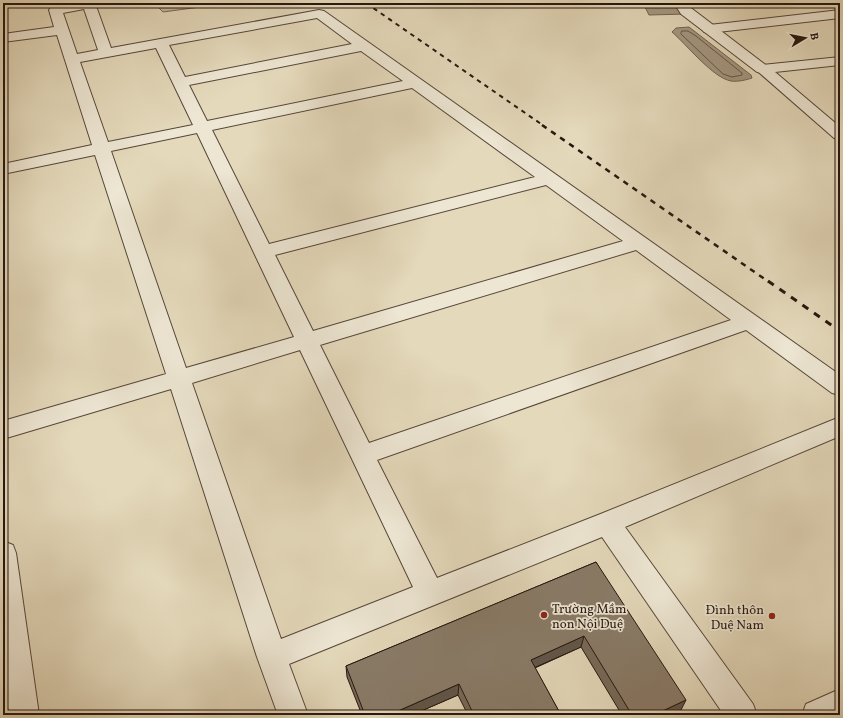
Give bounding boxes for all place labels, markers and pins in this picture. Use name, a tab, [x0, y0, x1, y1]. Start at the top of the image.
place label: Trường Mầm non Nội Duệ	[552, 601, 627, 634]
place label: Đình thôn Duệ Nam	[705, 602, 764, 635]
marker: Trường Mầm non Nội Duệ	[539, 610, 549, 620]
marker: Đình thôn Duệ Nam	[767, 611, 777, 621]

